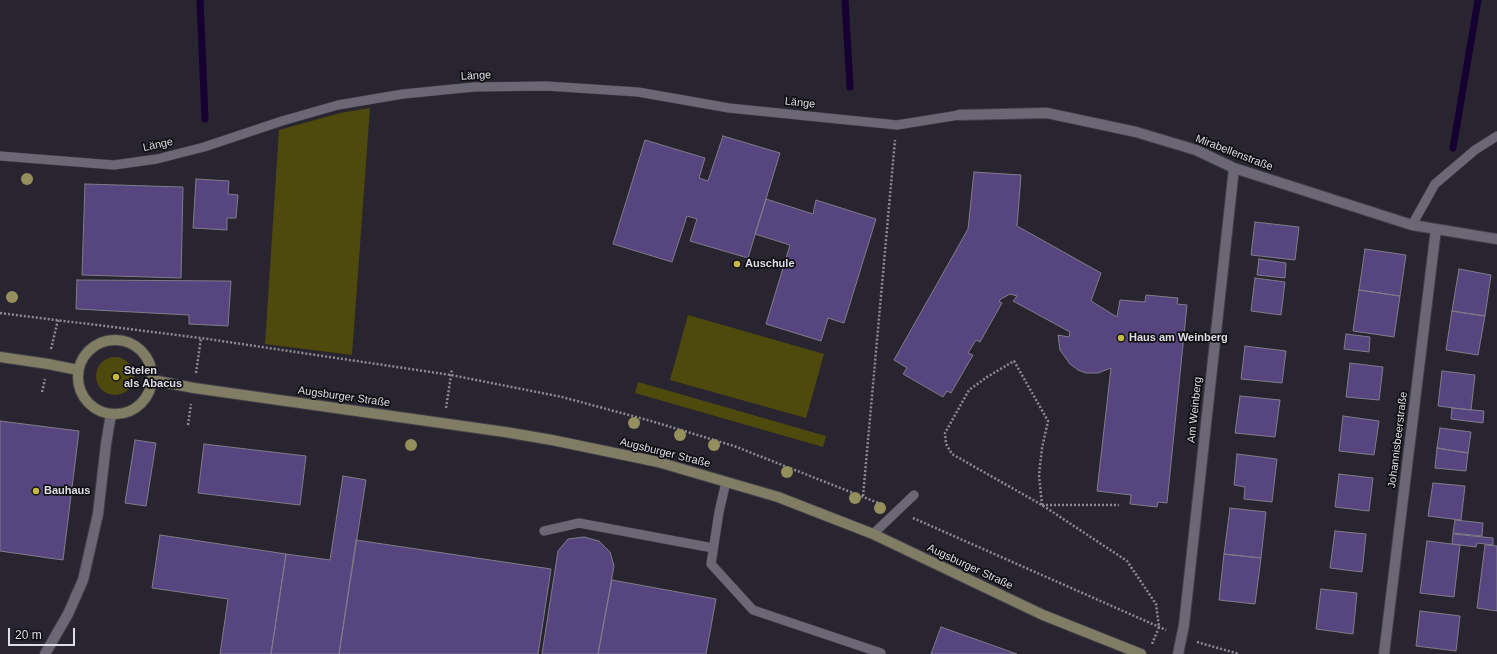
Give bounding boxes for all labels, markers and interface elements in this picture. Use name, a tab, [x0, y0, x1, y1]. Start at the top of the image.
street label: Länge	[460, 69, 492, 83]
street label: Länge	[784, 95, 816, 111]
street label: Mirabellenstraße	[1193, 132, 1275, 174]
street label: Länge	[142, 135, 174, 155]
place label: Auschule	[745, 257, 795, 271]
marker: Auschule	[732, 259, 742, 269]
place label: Haus am Weinberg	[1129, 331, 1228, 345]
marker: Haus am Weinberg	[1116, 333, 1126, 343]
place label: Stelen als Abacus	[124, 364, 182, 390]
marker: Stelen als Abacus	[111, 372, 121, 382]
street label: Am Weinberg	[1185, 376, 1205, 444]
street label: Augsburger Straße	[297, 384, 391, 410]
street label: Johannisbeerstraße	[1386, 391, 1410, 489]
street label: Augsburger Straße	[618, 435, 712, 471]
place label: Bauhaus	[44, 484, 90, 498]
marker: Bauhaus	[31, 486, 41, 496]
street label: Augsburger Straße	[925, 541, 1015, 593]
scale bar	[10, 620, 77, 646]
text: 20 m	[15, 628, 42, 642]

